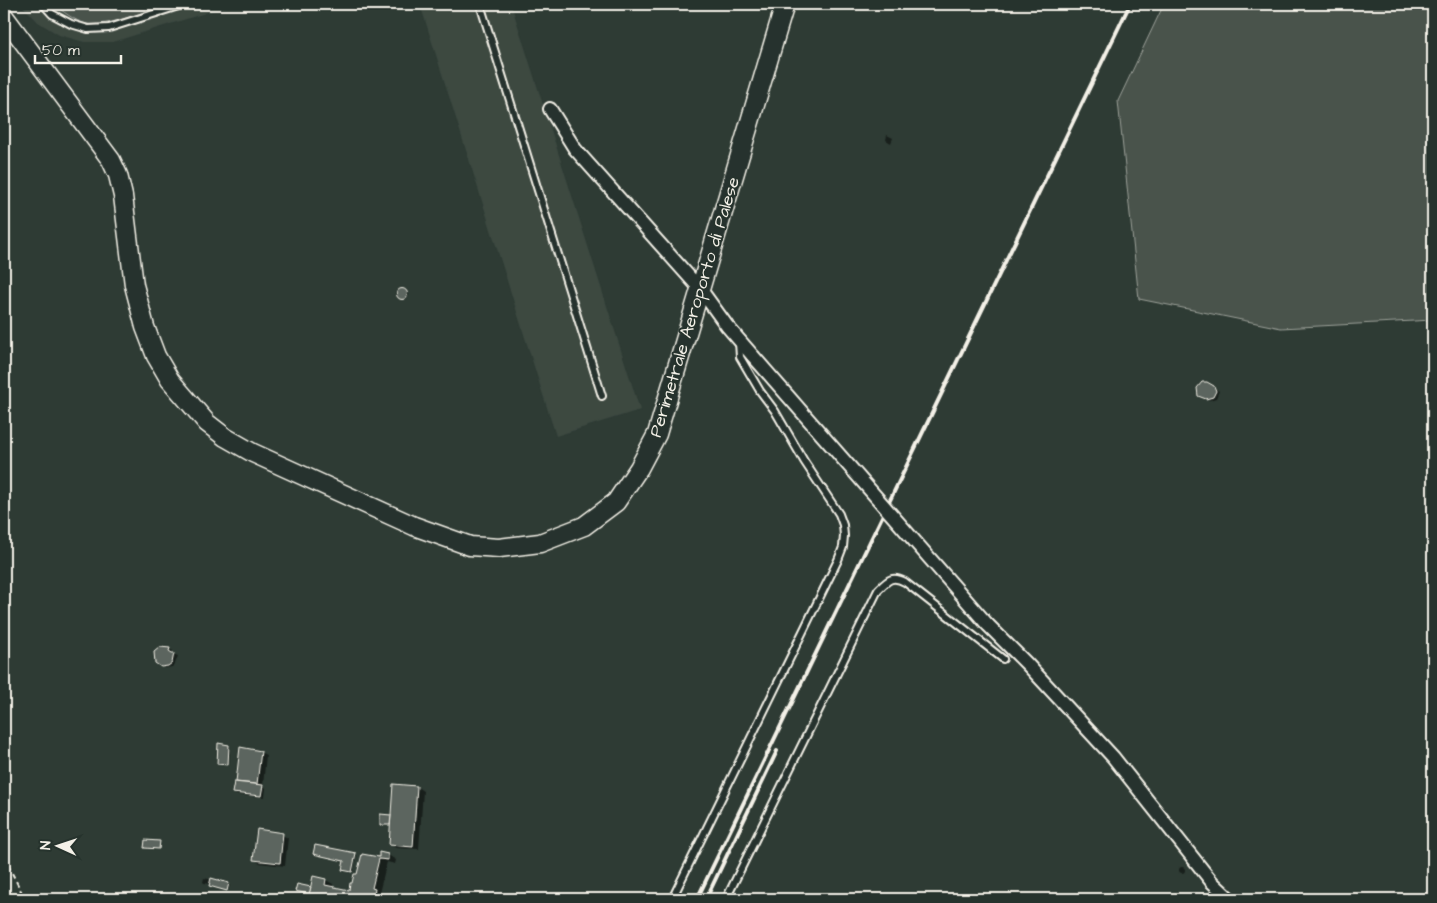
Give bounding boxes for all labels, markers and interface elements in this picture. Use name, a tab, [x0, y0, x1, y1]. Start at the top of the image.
scale bar	[35, 32, 121, 64]
text: 50 m	[42, 40, 80, 61]
street label: Perimetrale Aeroporto di Palese	[643, 174, 746, 440]
north arrow	[32, 820, 82, 870]
text: N	[36, 840, 56, 850]

